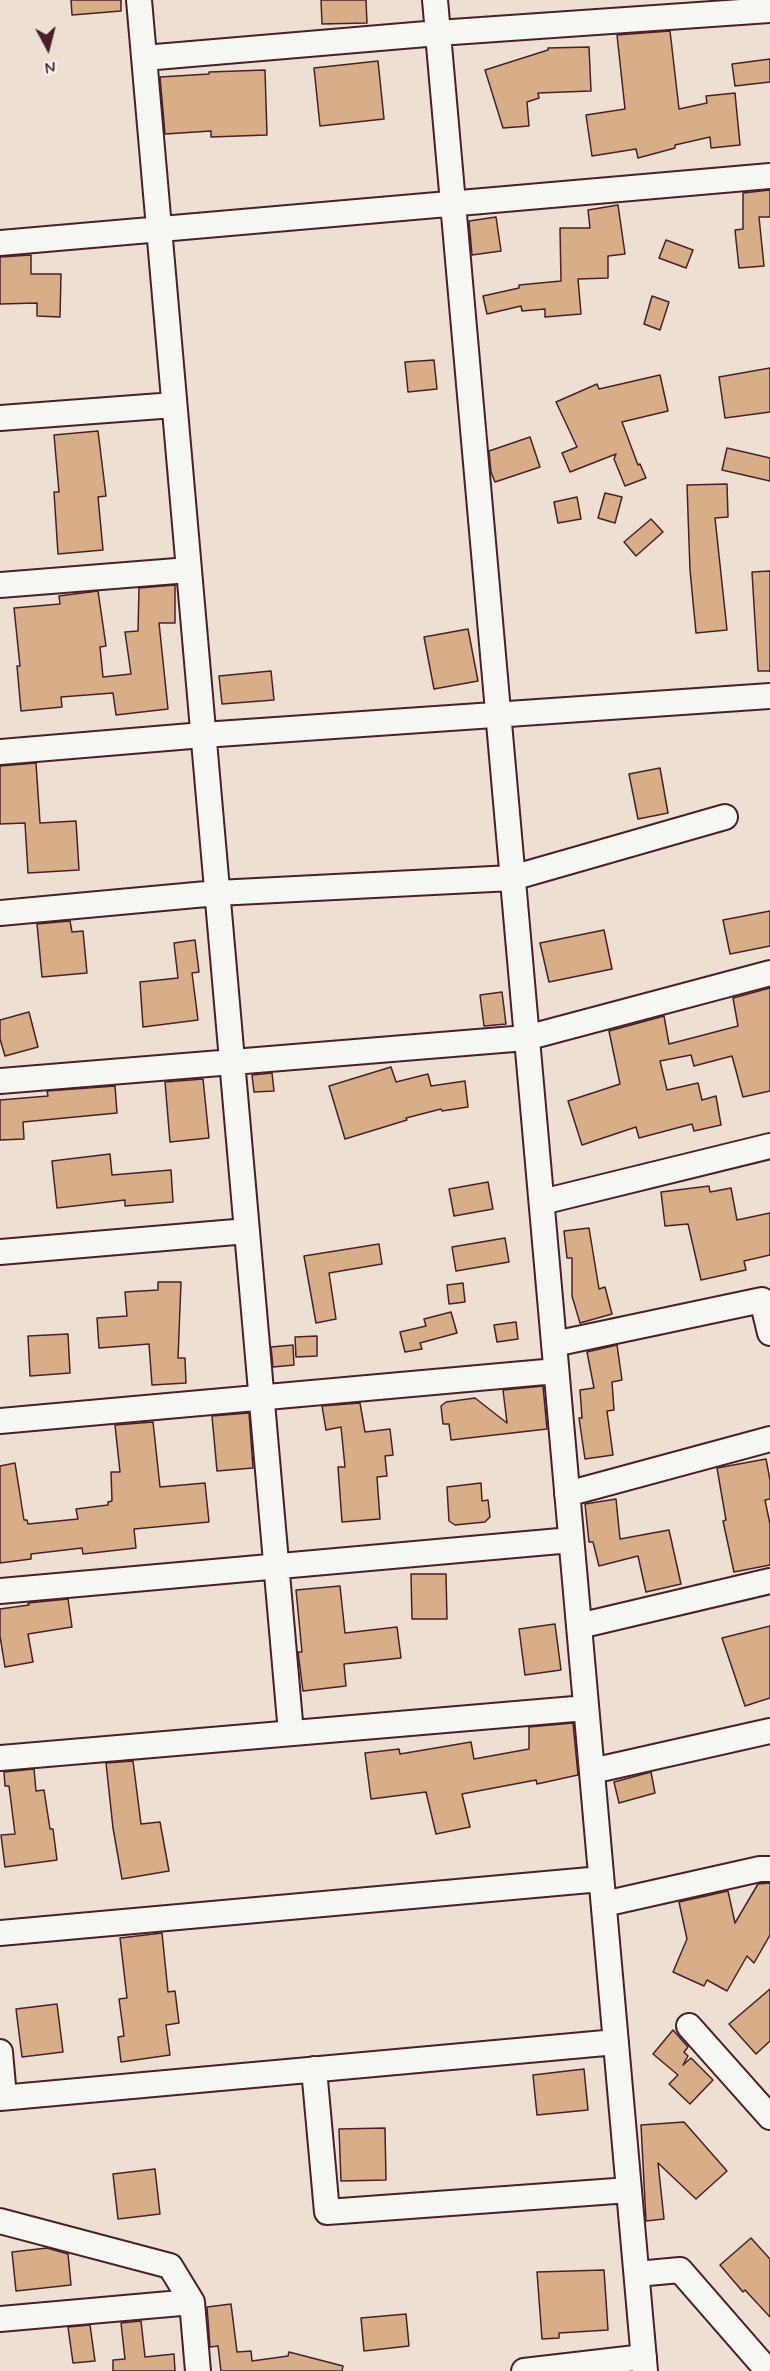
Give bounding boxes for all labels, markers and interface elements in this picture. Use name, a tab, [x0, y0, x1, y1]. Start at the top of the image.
north arrow	[18, 18, 78, 78]
text: N	[44, 55, 57, 77]

